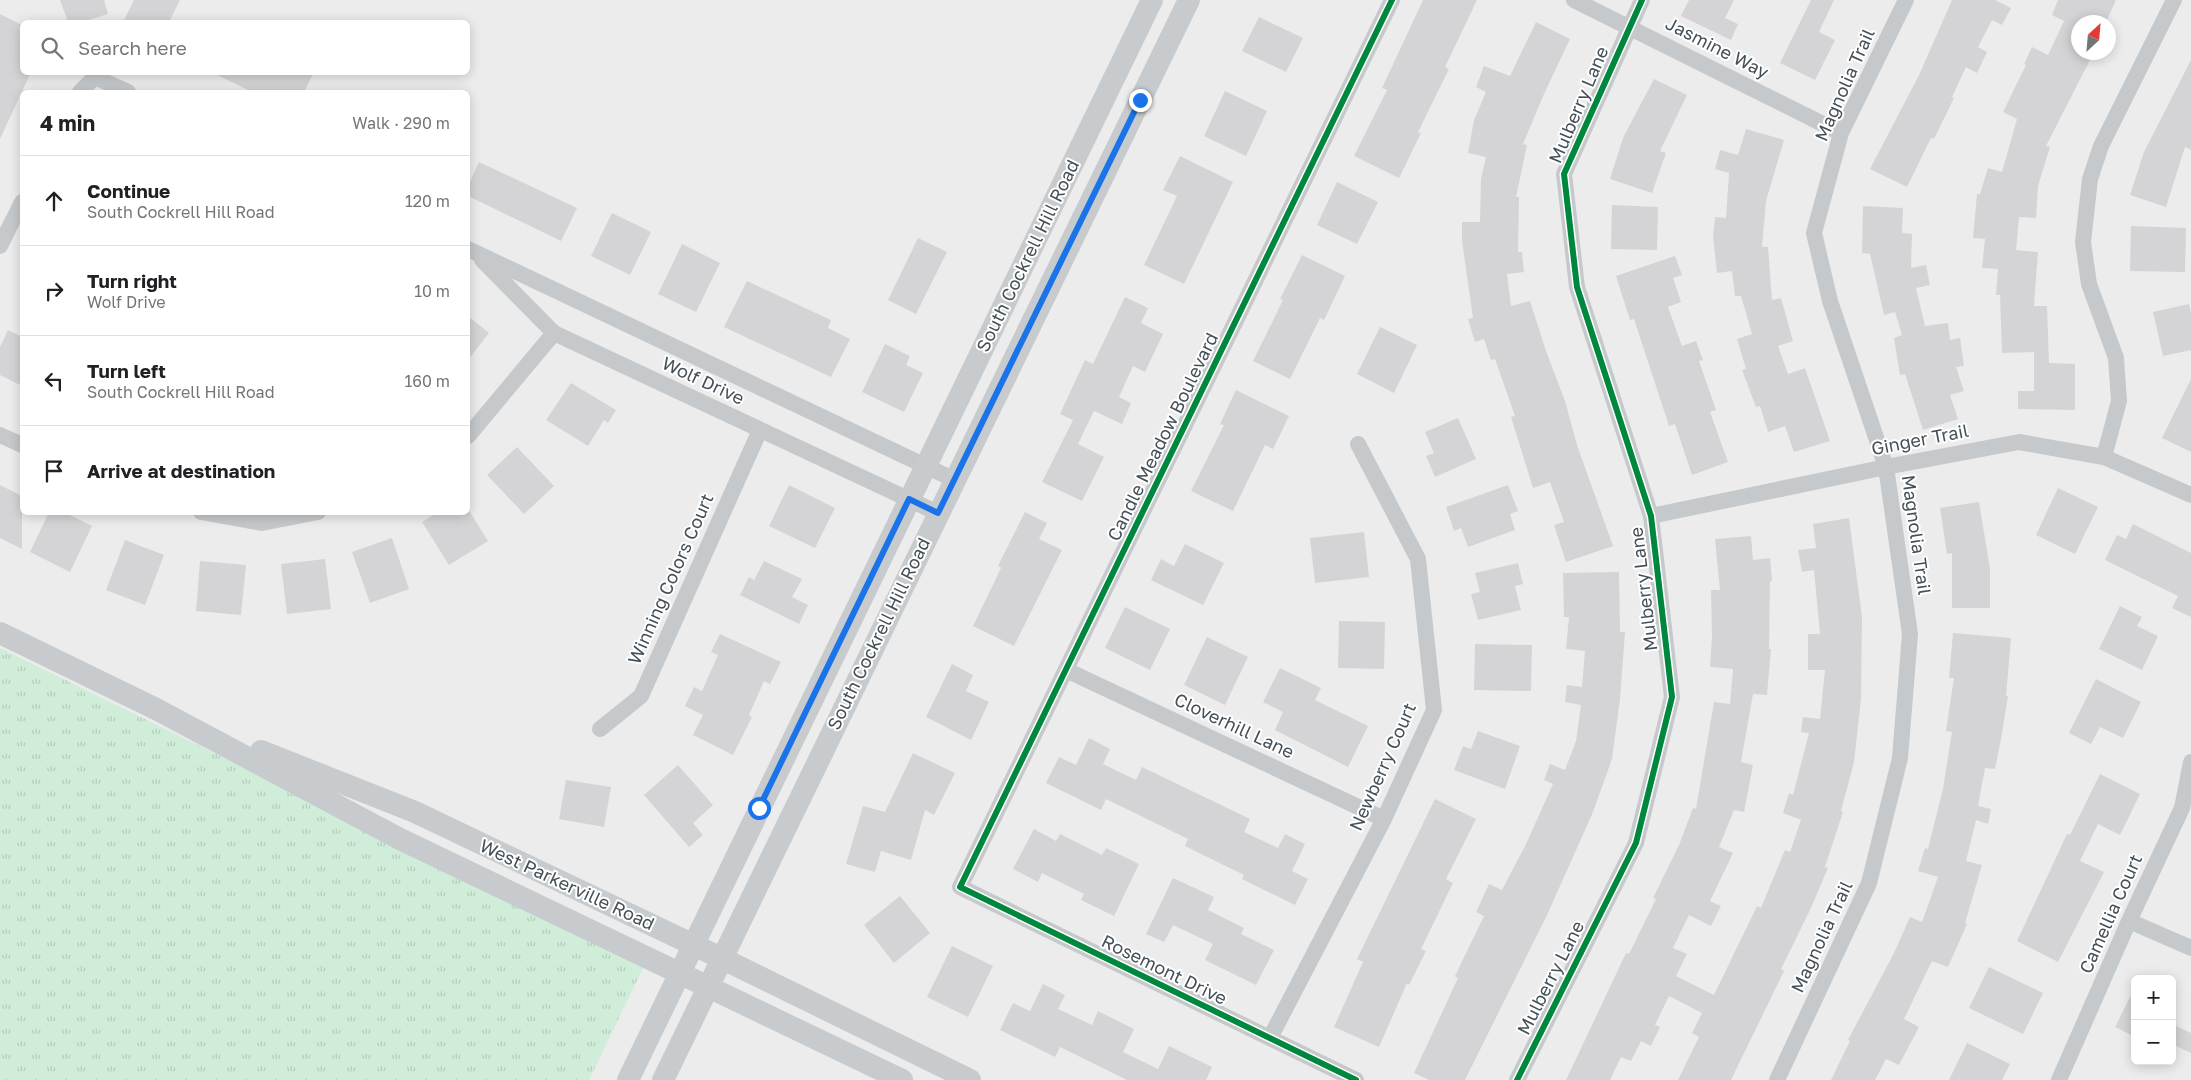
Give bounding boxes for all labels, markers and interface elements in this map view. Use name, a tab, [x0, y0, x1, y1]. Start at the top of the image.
street label: Jasmine Way	[1662, 12, 1773, 83]
north arrow	[2071, 15, 2116, 60]
search box	[20, 20, 470, 75]
street label: Magnolia Trail	[1809, 25, 1879, 144]
icon: search	[38, 34, 66, 62]
text: Search here	[78, 36, 187, 59]
street label: Mulberry Lane	[1544, 43, 1613, 166]
route end	[1129, 89, 1152, 112]
text: 4 min	[40, 110, 95, 136]
text: Walk · 290 m	[352, 113, 450, 133]
street label: South Cockrell Hill Road	[971, 156, 1083, 355]
text: Continue	[87, 179, 170, 202]
icon: ahead	[40, 187, 68, 215]
text: 120 m	[405, 191, 450, 211]
text: South Cockrell Hill Road	[87, 202, 275, 222]
text: Turn right	[87, 269, 177, 292]
icon: right	[40, 277, 68, 305]
text: 10 m	[414, 281, 450, 301]
text: Wolf Drive	[87, 292, 166, 312]
street label: Candle Meadow Boulevard	[1102, 329, 1222, 544]
street label: Wolf Drive	[659, 351, 748, 409]
text: Turn left	[87, 359, 166, 382]
icon: left	[40, 367, 68, 395]
text: 160 m	[404, 371, 450, 391]
text: South Cockrell Hill Road	[87, 382, 275, 402]
street label: Ginger Trail	[1869, 419, 1971, 459]
icon: arrive	[40, 457, 68, 485]
text: Arrive at destination	[87, 459, 275, 482]
street label: Magnolia Trail	[1898, 473, 1936, 597]
street label: Winning Colors Court	[622, 490, 718, 667]
street label: Mulberry Lane	[1624, 526, 1662, 652]
street label: South Cockrell Hill Road	[822, 534, 934, 733]
street label: Cloverhill Lane	[1171, 688, 1298, 762]
street label: Newberry Court	[1344, 699, 1420, 834]
route start	[748, 797, 771, 820]
street label: West Parkerville Road	[477, 834, 658, 934]
street label: Camellia Court	[2074, 851, 2146, 977]
street label: Magnolia Trail	[1786, 877, 1857, 996]
street label: Mulberry Lane	[1512, 917, 1588, 1038]
street label: Rosemont Drive	[1098, 929, 1231, 1009]
map controls	[2131, 975, 2176, 1065]
button: +	[2131, 975, 2176, 1020]
button: −	[2131, 1020, 2176, 1065]

